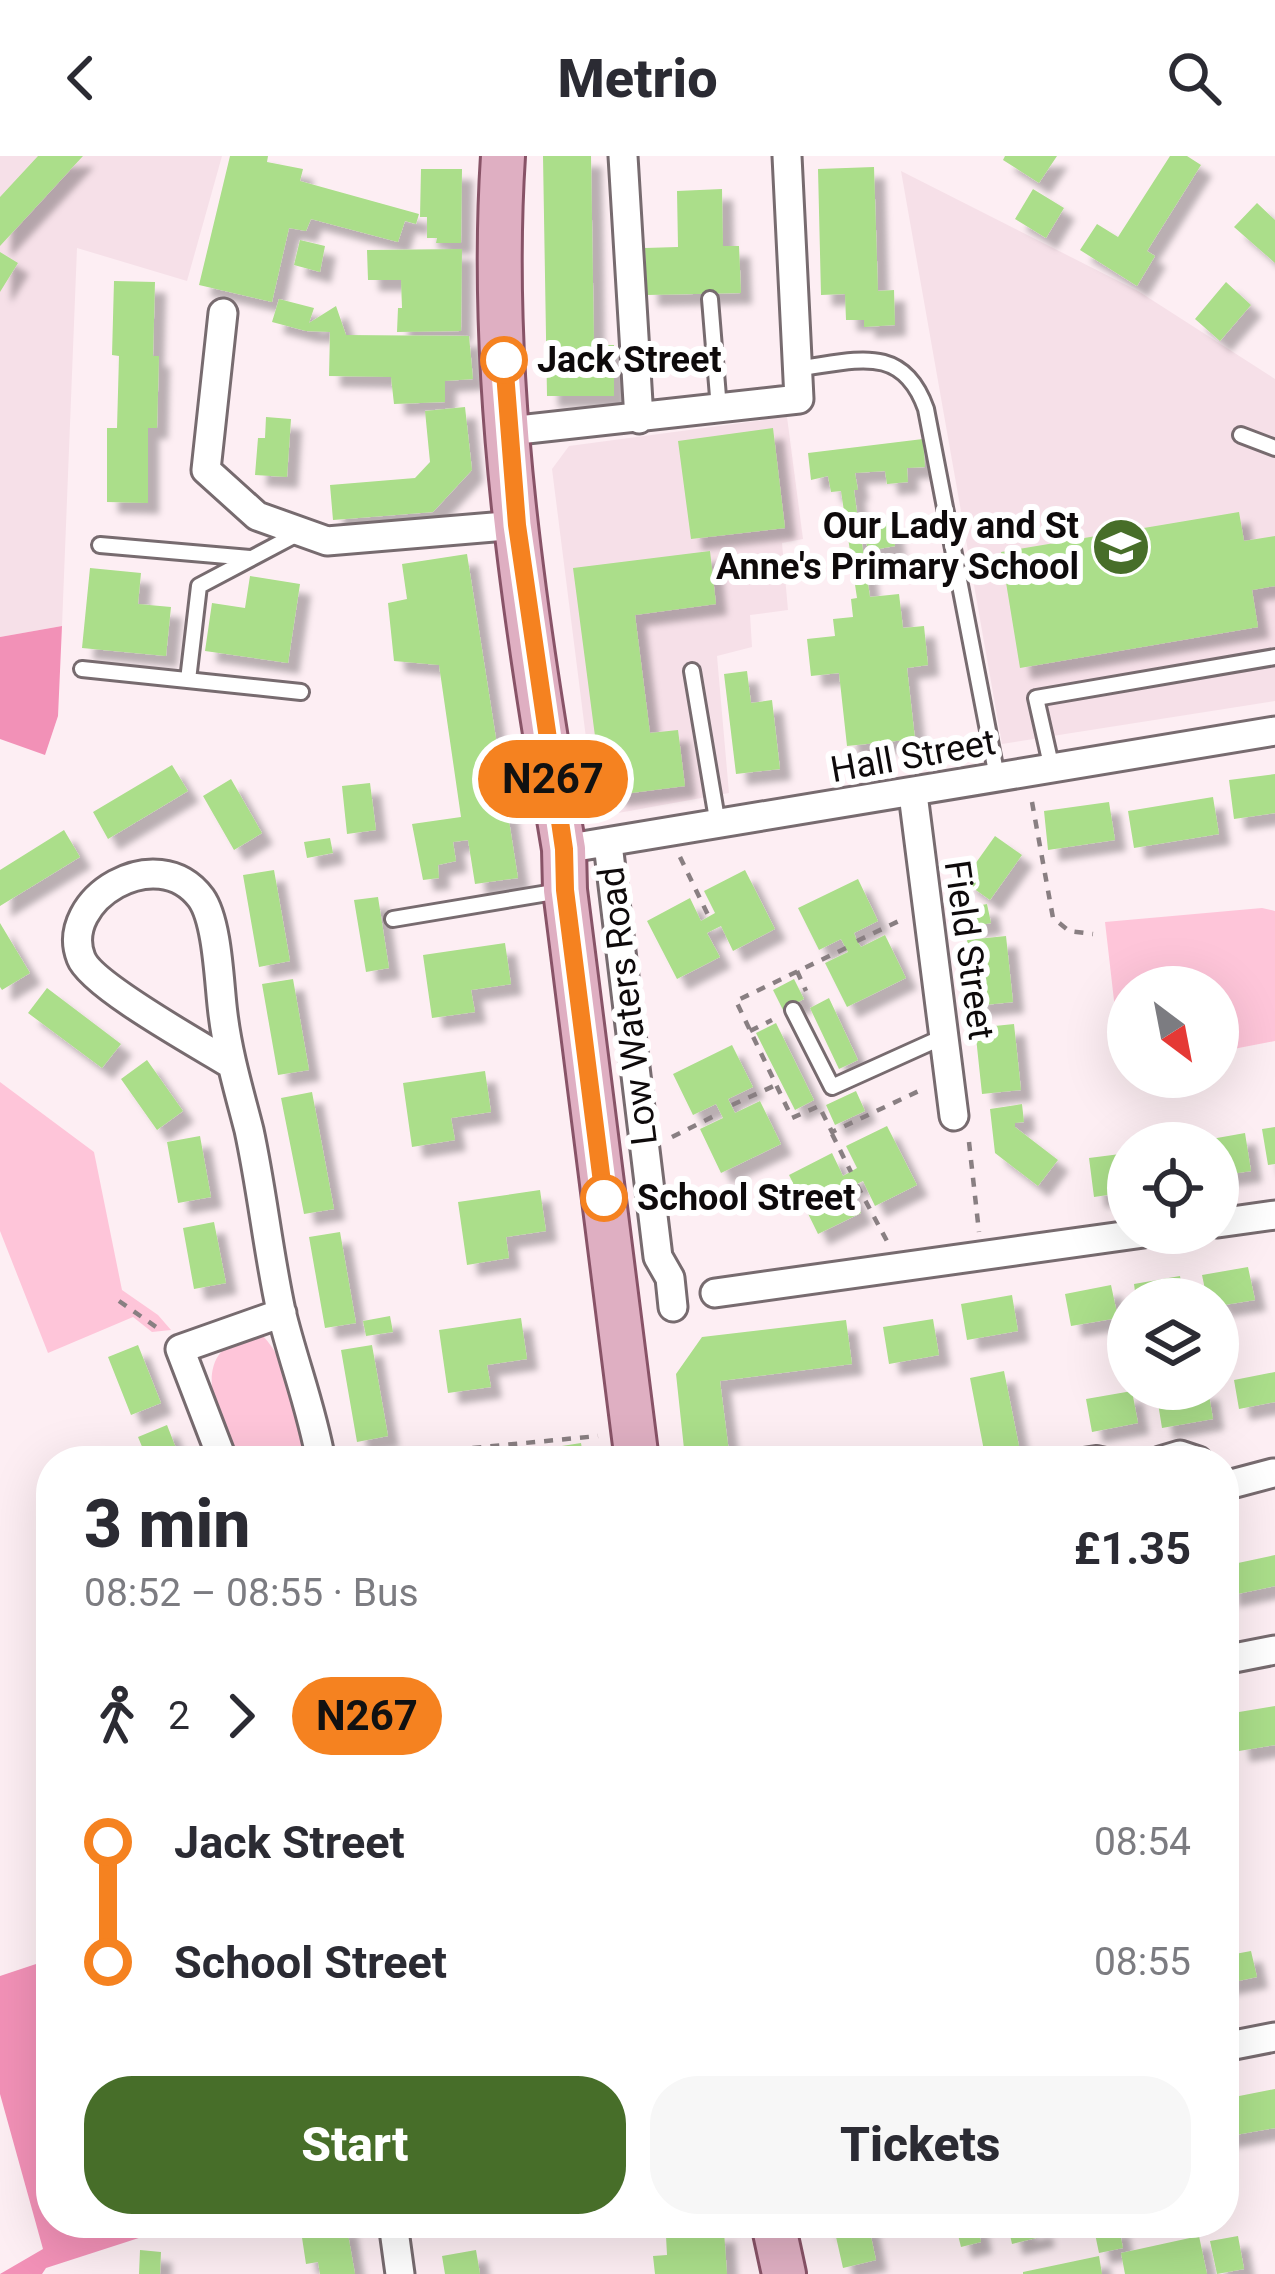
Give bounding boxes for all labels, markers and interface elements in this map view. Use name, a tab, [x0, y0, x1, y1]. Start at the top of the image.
icon: back	[48, 45, 114, 111]
icon: search	[1161, 45, 1227, 111]
text: Metrio	[557, 47, 718, 110]
marker: Jack Street	[482, 338, 526, 382]
place label: Jack Street	[537, 339, 722, 381]
place label: Our Lady and St Anne's Primary School	[716, 505, 1079, 588]
school or university icon: Our Lady and St Anne's Primary School	[1090, 516, 1152, 578]
street label: Hall Street	[827, 721, 999, 791]
line badge: N267	[469, 740, 637, 818]
text: N267	[502, 754, 604, 803]
street label: Field Street	[936, 858, 1002, 1042]
street label: Low Waters Road	[590, 864, 666, 1148]
north arrow	[1107, 966, 1239, 1098]
map controls	[1107, 966, 1239, 1410]
button: locate	[1107, 1122, 1239, 1254]
marker: School Street	[582, 1176, 626, 1220]
place label: School Street	[637, 1177, 855, 1219]
button: layers	[1107, 1278, 1239, 1410]
text: 3 min	[84, 1486, 250, 1563]
text: £1.35	[1074, 1522, 1191, 1575]
text: 08:52 – 08:55 · Bus	[84, 1570, 419, 1616]
icon: walk	[84, 1683, 150, 1749]
icon: forward	[208, 1683, 274, 1749]
text: N267	[316, 1691, 418, 1740]
text: 2	[168, 1693, 190, 1739]
text: Jack Street	[174, 1816, 405, 1869]
text: 08:54	[1094, 1819, 1191, 1865]
text: School Street	[174, 1936, 447, 1989]
text: 08:55	[1094, 1939, 1191, 1985]
button: Start	[84, 2076, 626, 2214]
button: Tickets	[650, 2076, 1191, 2214]

